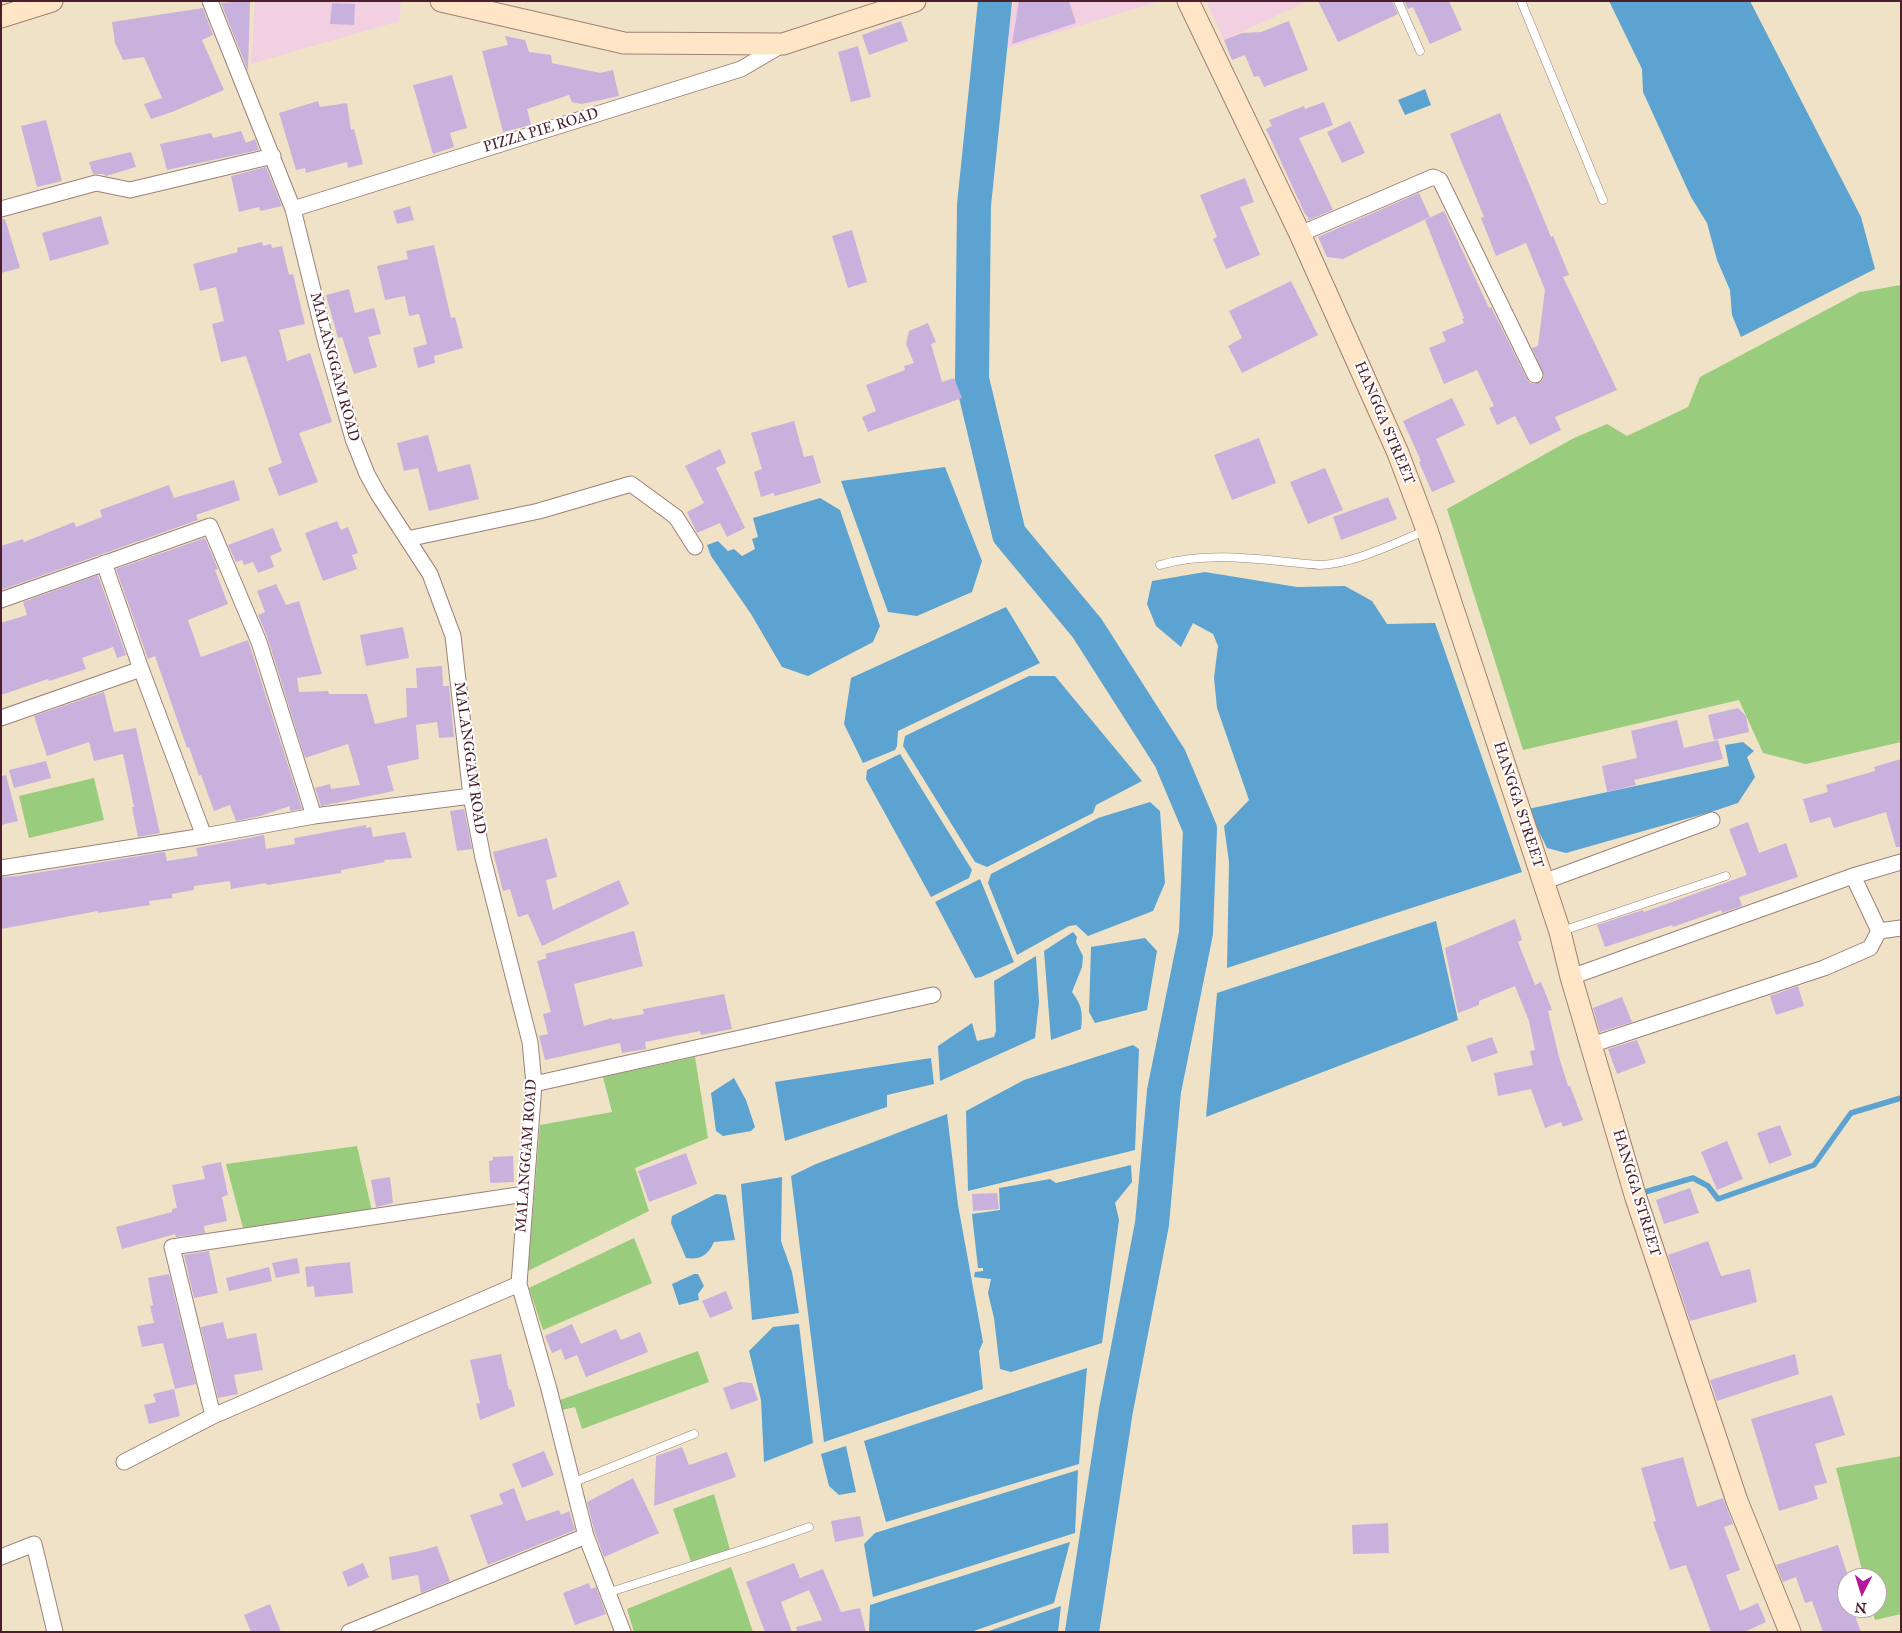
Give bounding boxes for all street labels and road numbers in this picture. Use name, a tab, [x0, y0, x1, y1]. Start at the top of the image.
street label: PIZZA PIE ROAD	[481, 105, 601, 157]
street label: MALANGGAM ROAD	[305, 290, 363, 444]
street label: HANGGA STREET	[1350, 359, 1418, 487]
street label: MALANGGAM ROAD	[449, 681, 489, 835]
street label: HANGGA STREET	[1489, 739, 1547, 871]
street label: MALANGGAM ROAD	[513, 1079, 541, 1233]
street label: HANGGA STREET	[1608, 1127, 1664, 1259]

